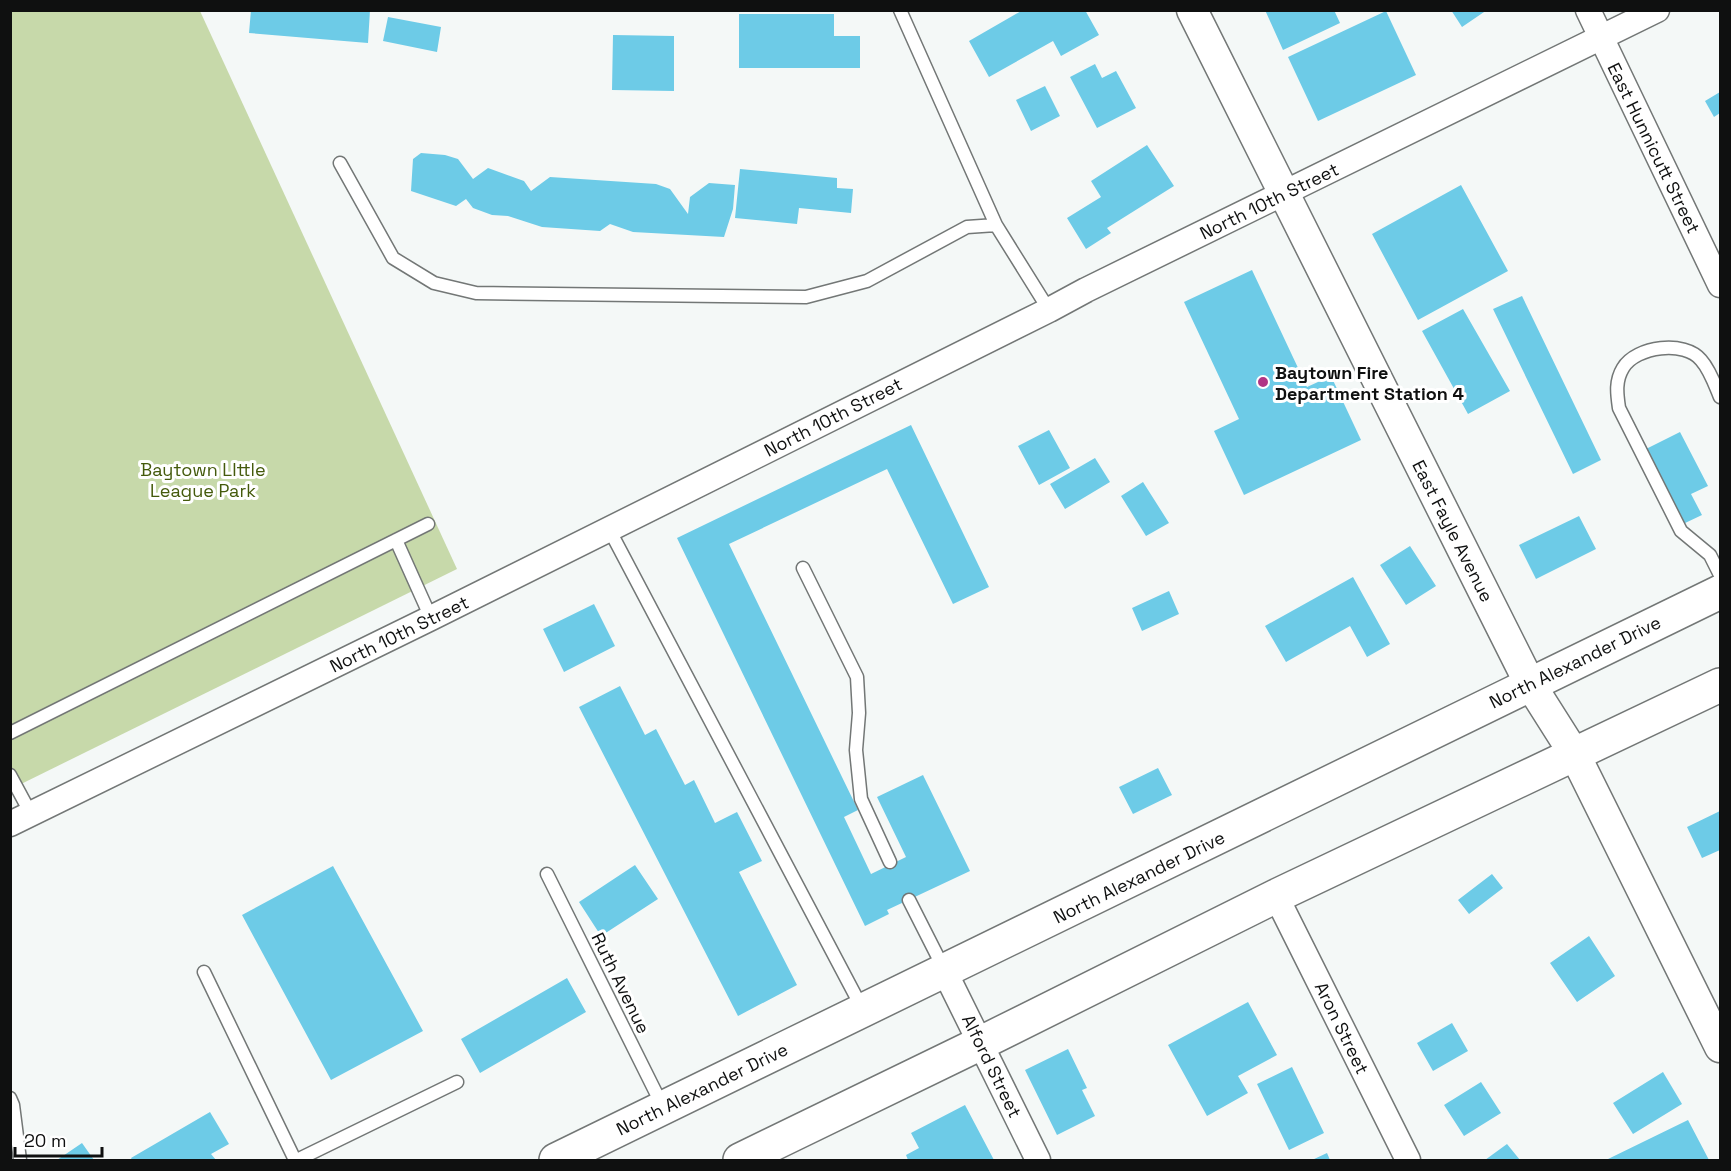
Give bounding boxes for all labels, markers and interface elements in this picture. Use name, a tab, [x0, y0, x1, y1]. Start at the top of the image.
street label: East Hunnicutt Street	[1603, 59, 1705, 237]
street label: North 10th Street	[1196, 157, 1342, 245]
place label: Baytown Fire Department Station 4	[1275, 361, 1465, 405]
street label: North 10th Street	[760, 372, 906, 462]
marker: Baytown Fire Department Station 4	[1256, 375, 1270, 389]
street label: East Fayle Avenue	[1407, 456, 1499, 606]
park label: Baytown LIttle League Park	[140, 458, 266, 502]
street label: North 10th Street	[326, 590, 472, 678]
street label: North Alexander Drive	[1485, 610, 1665, 714]
street label: North Alexander Drive	[1049, 825, 1229, 929]
street label: Ruth Avenue	[587, 929, 655, 1037]
street label: Aron Street	[1310, 978, 1374, 1078]
street label: Alford Street	[957, 1011, 1027, 1121]
street label: North Alexander Drive	[612, 1037, 792, 1141]
scale bar	[15, 1120, 102, 1158]
text: 20 m	[24, 1129, 67, 1152]

